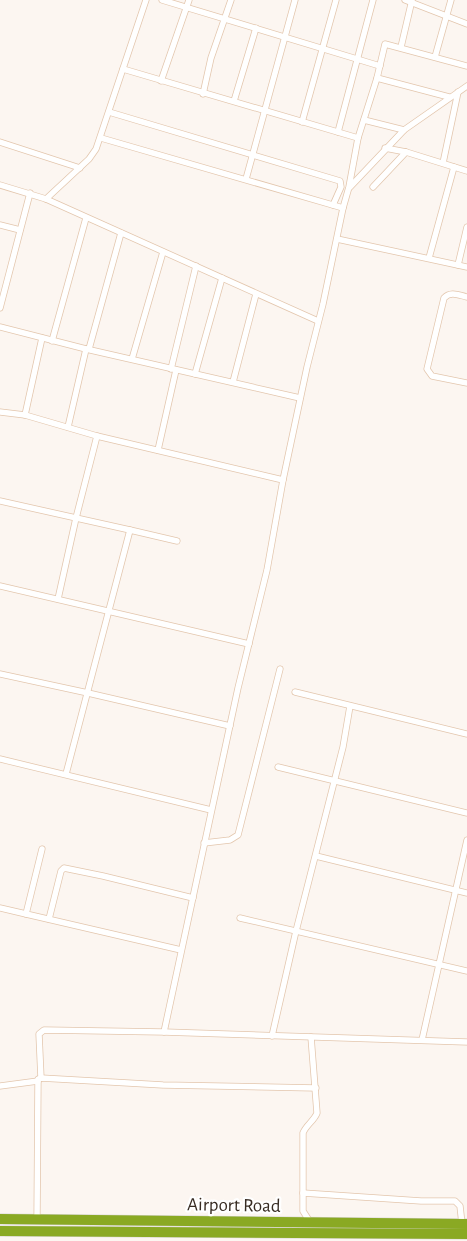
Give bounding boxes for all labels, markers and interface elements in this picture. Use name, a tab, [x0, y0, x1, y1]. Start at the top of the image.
street label: Airport Road	[187, 1195, 281, 1216]

